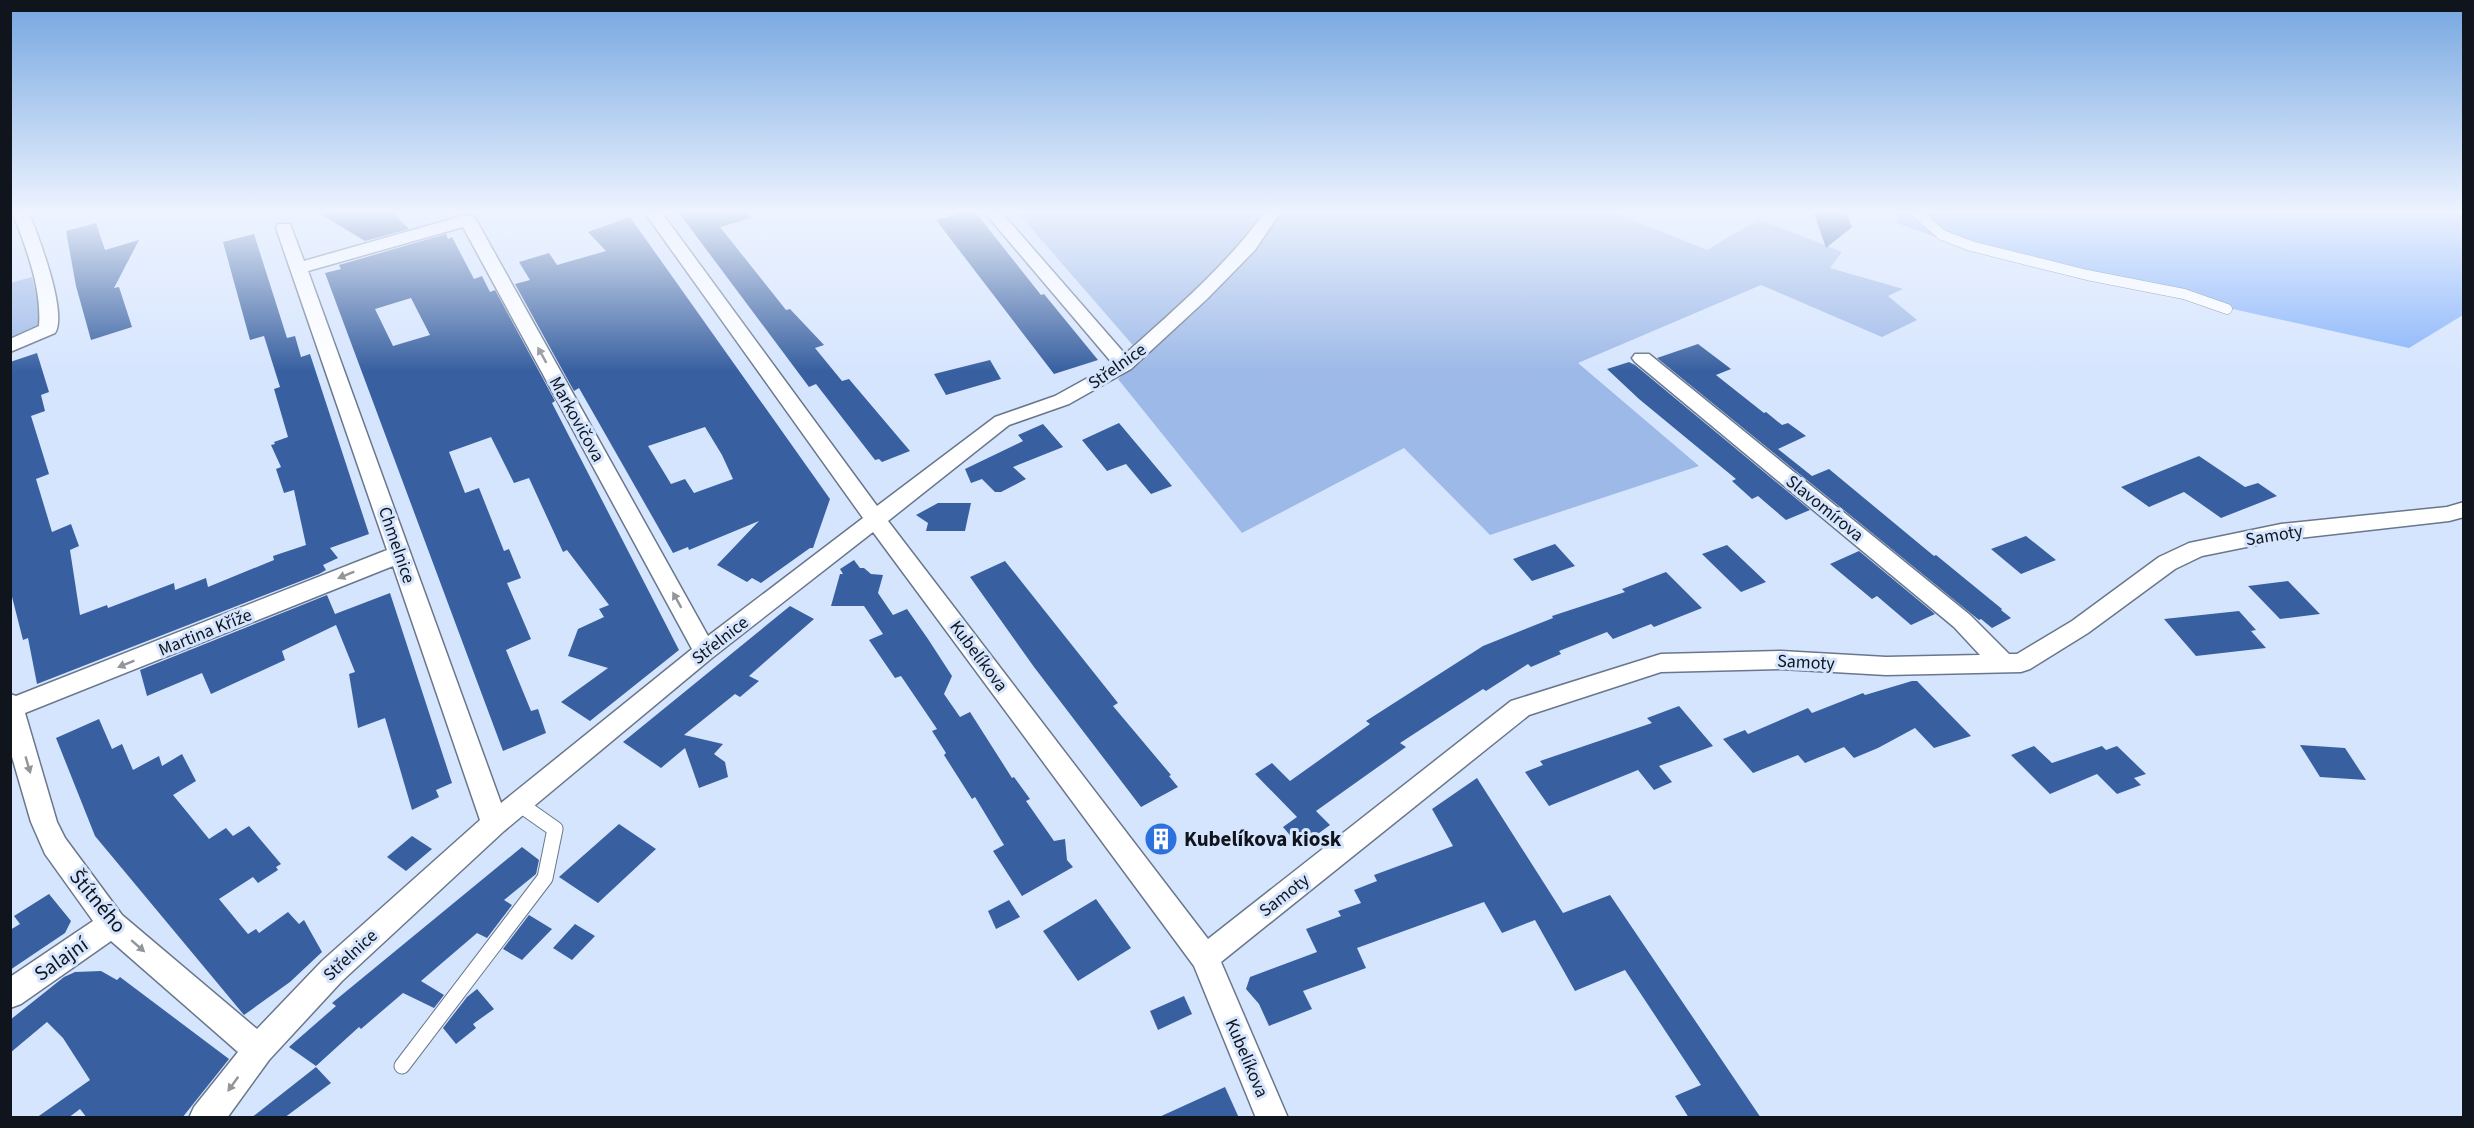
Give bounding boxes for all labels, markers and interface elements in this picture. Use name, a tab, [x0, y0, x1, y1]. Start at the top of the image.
street label: Střelnice	[1083, 337, 1151, 396]
one-way arrow	[537, 346, 547, 363]
street label: Markovičova	[543, 372, 610, 466]
street label: Slavomírova	[1780, 469, 1869, 548]
street label: Chmelnice	[372, 503, 421, 587]
street label: Samoty	[2244, 519, 2305, 552]
one-way arrow	[336, 571, 354, 581]
one-way arrow	[672, 591, 682, 608]
street label: Martina Kříže	[155, 602, 256, 663]
street label: Střelnice	[687, 610, 754, 671]
street label: Kubelíkova	[944, 616, 1014, 697]
street label: Samoty	[1777, 649, 1836, 677]
one-way arrow	[116, 659, 134, 669]
one-way arrow	[24, 756, 33, 774]
building icon: Kubelíkova kiosk	[1143, 821, 1179, 857]
place label: Kubelíkova kiosk	[1184, 824, 1342, 854]
street label: Štítného	[62, 863, 134, 939]
street label: Samoty	[1254, 867, 1315, 923]
street label: Střelnice	[318, 924, 383, 987]
street label: Salajní	[28, 929, 95, 988]
one-way arrow	[130, 939, 145, 952]
street label: Kubelíkova	[1219, 1015, 1274, 1101]
one-way arrow	[227, 1076, 239, 1092]

